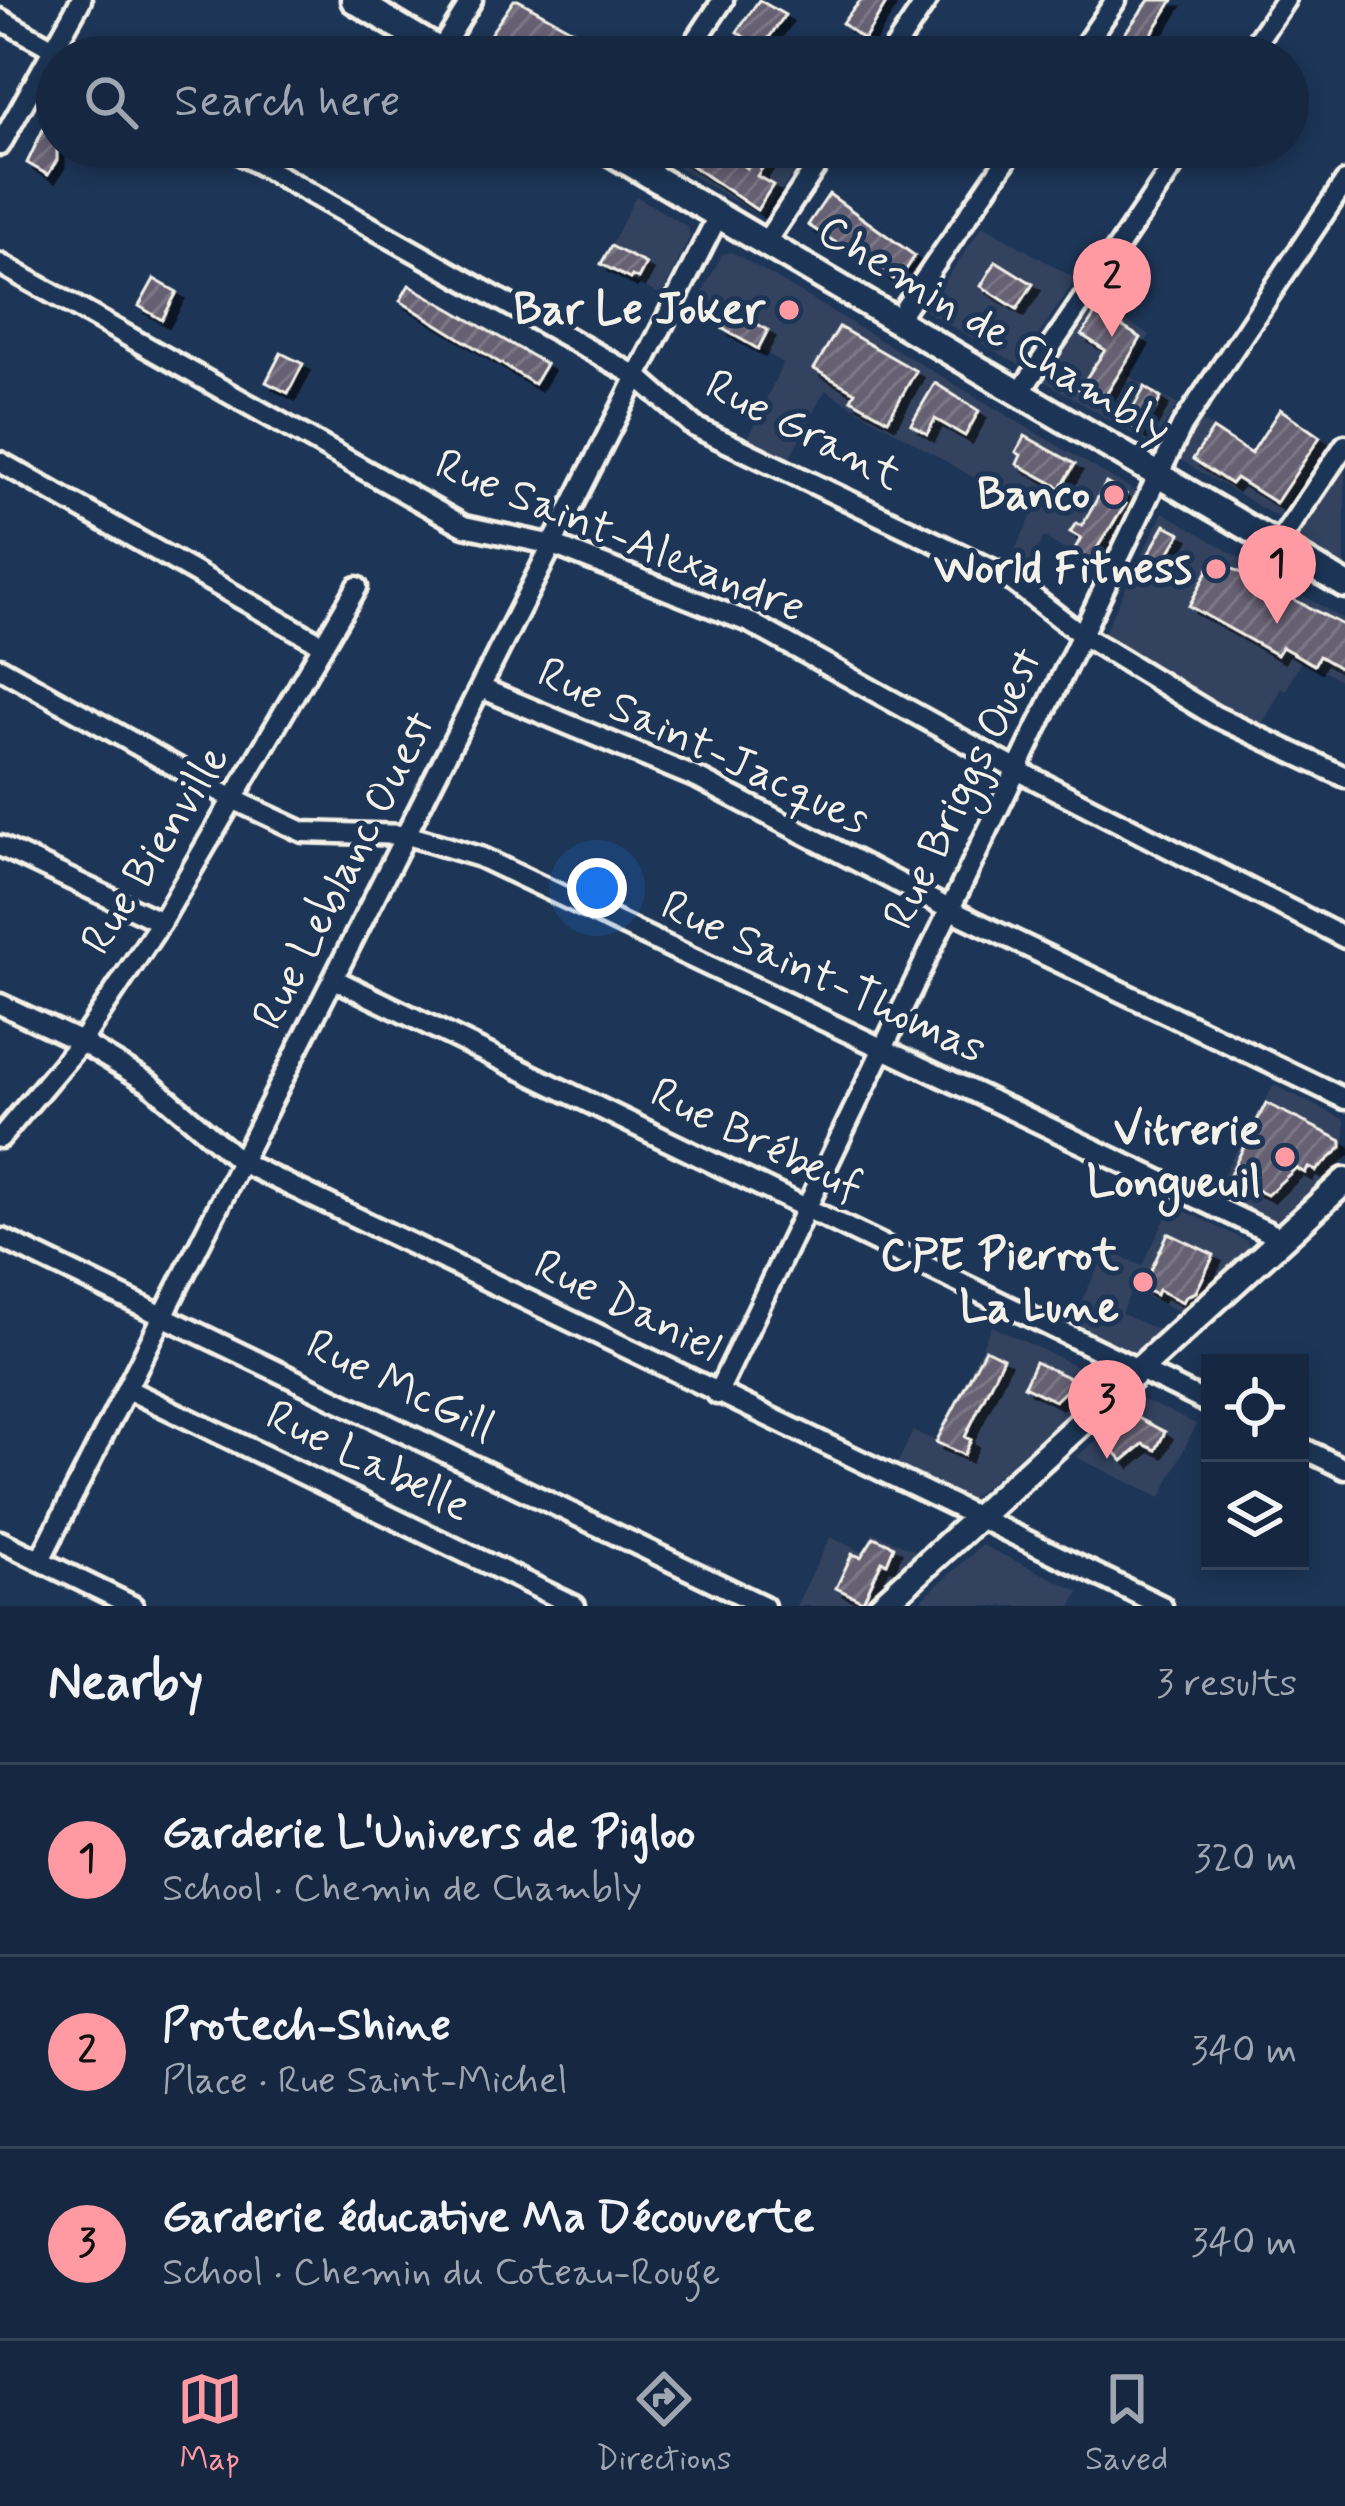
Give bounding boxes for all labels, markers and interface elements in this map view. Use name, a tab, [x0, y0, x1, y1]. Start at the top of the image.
search box	[36, 36, 1309, 168]
icon: search	[78, 69, 144, 135]
text: Search here	[174, 73, 401, 132]
street label: Chemin de Chambly	[806, 202, 1182, 460]
pin: 2	[1073, 238, 1151, 337]
place label: Bar Le Joker	[513, 281, 766, 340]
marker: Bar Le Joker	[776, 297, 802, 323]
street label: Rue Grant	[695, 356, 911, 506]
street label: Rue Saint-Alexandre	[426, 436, 814, 638]
place label: Banco	[977, 466, 1090, 525]
marker: Banco	[1101, 482, 1127, 508]
pin: 1	[1238, 525, 1316, 624]
place label: World Fitness	[934, 540, 1192, 599]
marker: World Fitness	[1203, 556, 1229, 582]
street label: Rue Briggs Ouest	[870, 638, 1061, 941]
street label: Rue Saint-Jacques	[528, 644, 879, 850]
street label: Rue Leblanc Ouest	[239, 702, 451, 1040]
street label: Rue Bienville	[68, 733, 244, 967]
your location	[567, 858, 627, 918]
street label: Rue Saint-Thomas	[651, 877, 995, 1079]
street label: Rue Brébeuf	[640, 1064, 872, 1218]
place label: Vitrerie Longueuil	[1087, 1102, 1261, 1217]
marker: Vitrerie Longueuil	[1272, 1144, 1298, 1170]
place label: CPE Pierrot La Lune	[880, 1227, 1120, 1338]
street label: Rue Daniel	[524, 1236, 730, 1378]
marker: CPE Pierrot La Lune	[1130, 1269, 1156, 1295]
street label: Rue McGill	[296, 1316, 504, 1458]
map controls	[1201, 1354, 1309, 1570]
button: locate	[1201, 1354, 1309, 1462]
pin: 3	[1068, 1360, 1146, 1459]
street label: Rue Labelle	[256, 1387, 480, 1537]
button: layers	[1201, 1462, 1309, 1570]
text: Nearby	[48, 1651, 203, 1717]
text: 3 results	[1156, 1659, 1297, 1710]
text: Garderie L'Univers de Pigloo	[162, 1805, 696, 1864]
text: 1	[78, 1834, 96, 1885]
text: 320 m	[1194, 1834, 1297, 1885]
text: School · Chemin de Chambly	[162, 1864, 642, 1915]
text: Protech-Shine	[162, 1997, 451, 2056]
text: 2	[77, 2026, 97, 2077]
text: 340 m	[1191, 2026, 1297, 2077]
text: Place · Rue Saint-Michel	[162, 2056, 568, 2107]
text: Garderie éducative Ma Découverte	[162, 2189, 815, 2248]
text: 3	[78, 2218, 96, 2269]
text: 340 m	[1191, 2218, 1297, 2269]
text: School · Chemin du Coteau-Rouge	[162, 2248, 720, 2299]
tab: Map	[177, 2366, 243, 2482]
tab: Directions	[596, 2366, 732, 2482]
tab: Saved	[1085, 2366, 1168, 2482]

